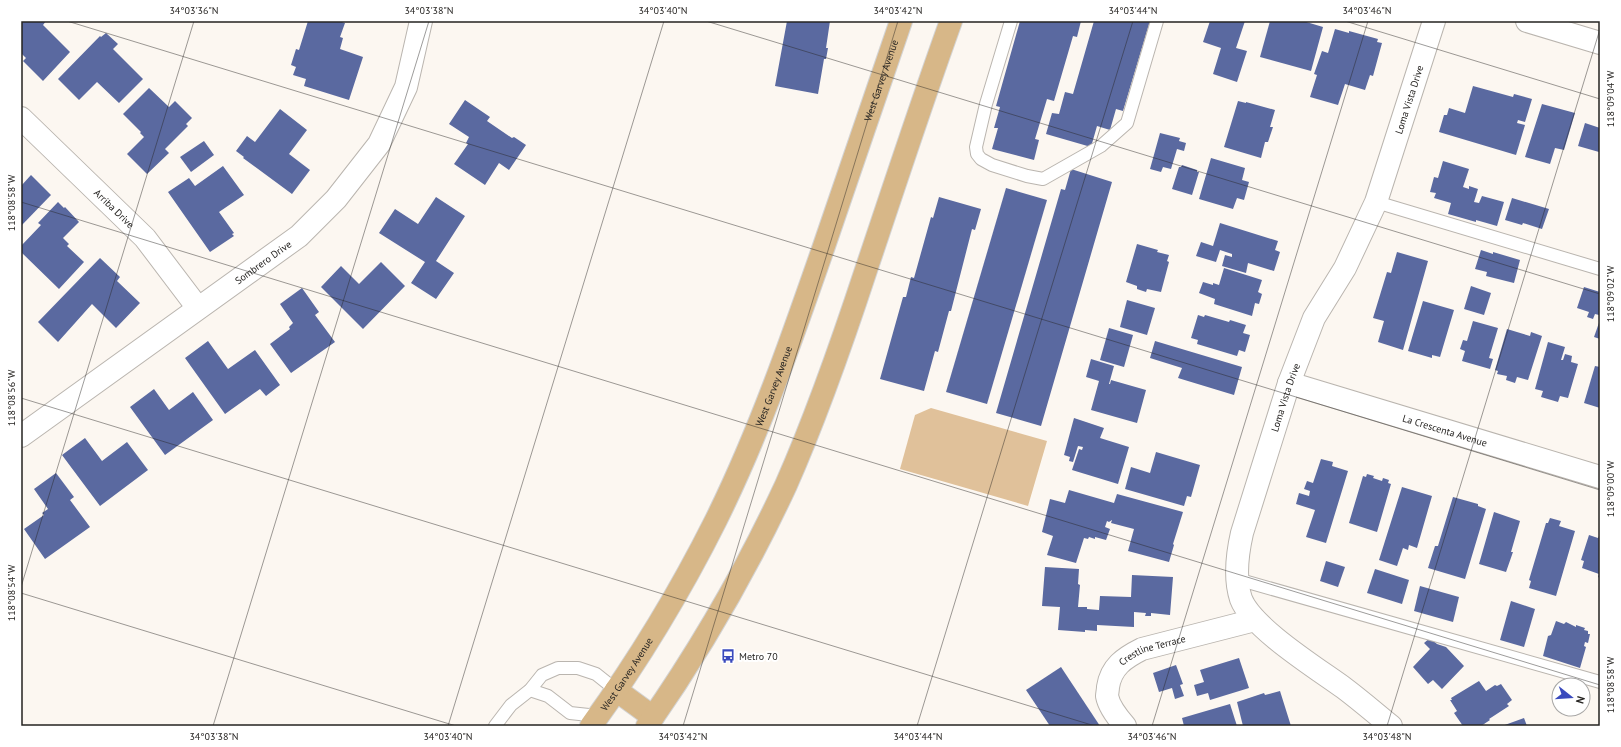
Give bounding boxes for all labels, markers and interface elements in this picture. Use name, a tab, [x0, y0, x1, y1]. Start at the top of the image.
text: 34°03'36"N	[169, 4, 219, 17]
text: 34°03'38"N	[404, 4, 454, 17]
text: 34°03'40"N	[638, 4, 688, 17]
text: 34°03'42"N	[873, 4, 923, 17]
text: 34°03'44"N	[1108, 4, 1158, 17]
text: 34°03'46"N	[1342, 4, 1392, 17]
street label: West Garvey Avenue	[861, 38, 901, 123]
street label: Loma Vista Drive	[1392, 63, 1426, 135]
text: 118°09'04"W	[1604, 70, 1617, 127]
text: 118°08'58"W	[5, 174, 18, 231]
street label: Arriba Drive	[92, 186, 137, 231]
street label: Sombrero Drive	[232, 237, 294, 287]
text: 118°09'02"W	[1604, 265, 1617, 322]
street label: West Garvey Avenue	[752, 344, 795, 428]
street label: Loma Vista Drive	[1268, 361, 1303, 433]
text: 118°08'56"W	[5, 369, 18, 426]
street label: La Crescenta Avenue	[1401, 411, 1489, 449]
text: 118°09'00"W	[1604, 460, 1617, 517]
text: 118°08'54"W	[5, 564, 18, 621]
street label: Crestline Terrace	[1116, 632, 1187, 668]
street label: West Garvey Avenue	[597, 635, 655, 713]
bus stop icon: Metro 70	[720, 648, 736, 664]
place label: Metro 70	[739, 650, 778, 663]
text: 118°08'58"W	[1604, 656, 1617, 713]
north arrow	[1551, 677, 1591, 717]
text: N	[1573, 694, 1588, 705]
text: 34°03'38"N	[189, 730, 239, 743]
text: 34°03'40"N	[423, 730, 473, 743]
text: 34°03'42"N	[658, 730, 708, 743]
text: 34°03'44"N	[893, 730, 943, 743]
text: 34°03'46"N	[1127, 730, 1177, 743]
text: 34°03'48"N	[1362, 730, 1412, 743]

